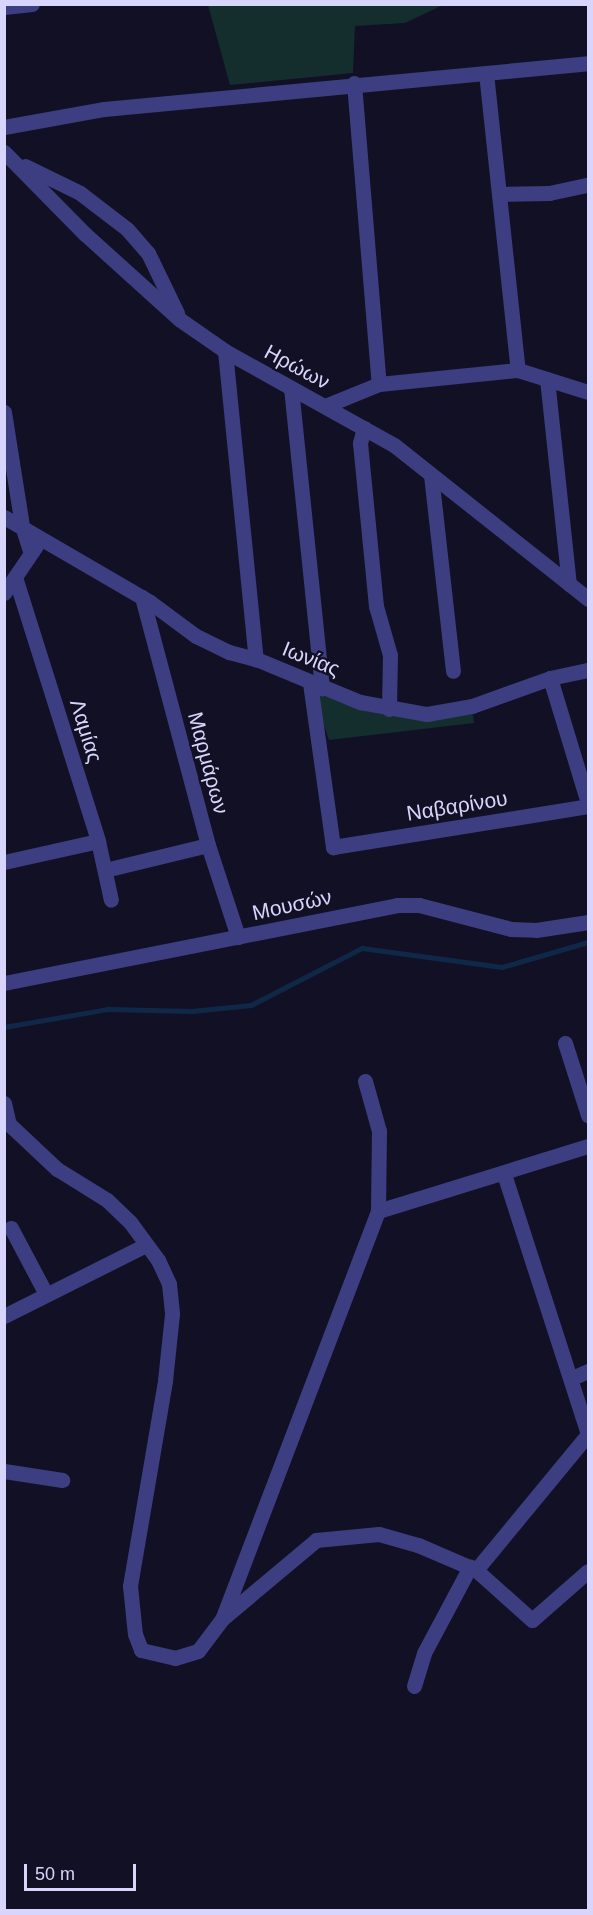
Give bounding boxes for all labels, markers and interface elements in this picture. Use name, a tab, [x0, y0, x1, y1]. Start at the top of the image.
street label: Ηρώων	[260, 339, 334, 395]
street label: Ιωνίας	[279, 636, 343, 682]
street label: Λαμίας	[64, 696, 108, 766]
street label: Μαρμάρων	[182, 709, 234, 817]
street label: Ναβαρίνου	[405, 786, 509, 826]
street label: Μουσών	[250, 884, 334, 926]
scale bar	[27, 1852, 140, 1890]
text: 50 m	[35, 1864, 75, 1884]

